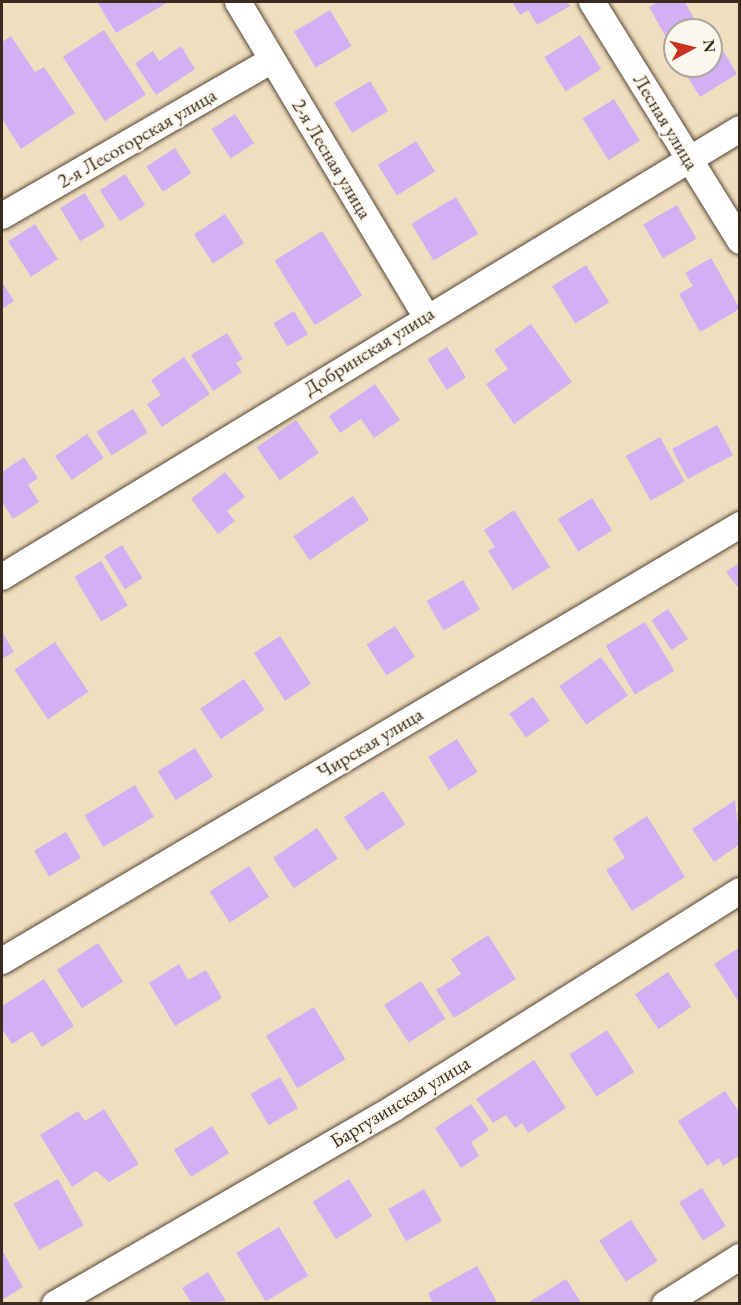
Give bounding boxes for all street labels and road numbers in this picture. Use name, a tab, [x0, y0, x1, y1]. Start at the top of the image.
street label: Лесная улица	[628, 70, 704, 174]
street label: 2-я Лесогорская улица	[53, 83, 221, 193]
street label: 2-я Лесная улица	[287, 95, 377, 223]
street label: Добринская улица	[299, 301, 439, 401]
street label: Чирская улица	[313, 702, 427, 784]
street label: Баргузинская улица	[326, 1051, 474, 1153]

